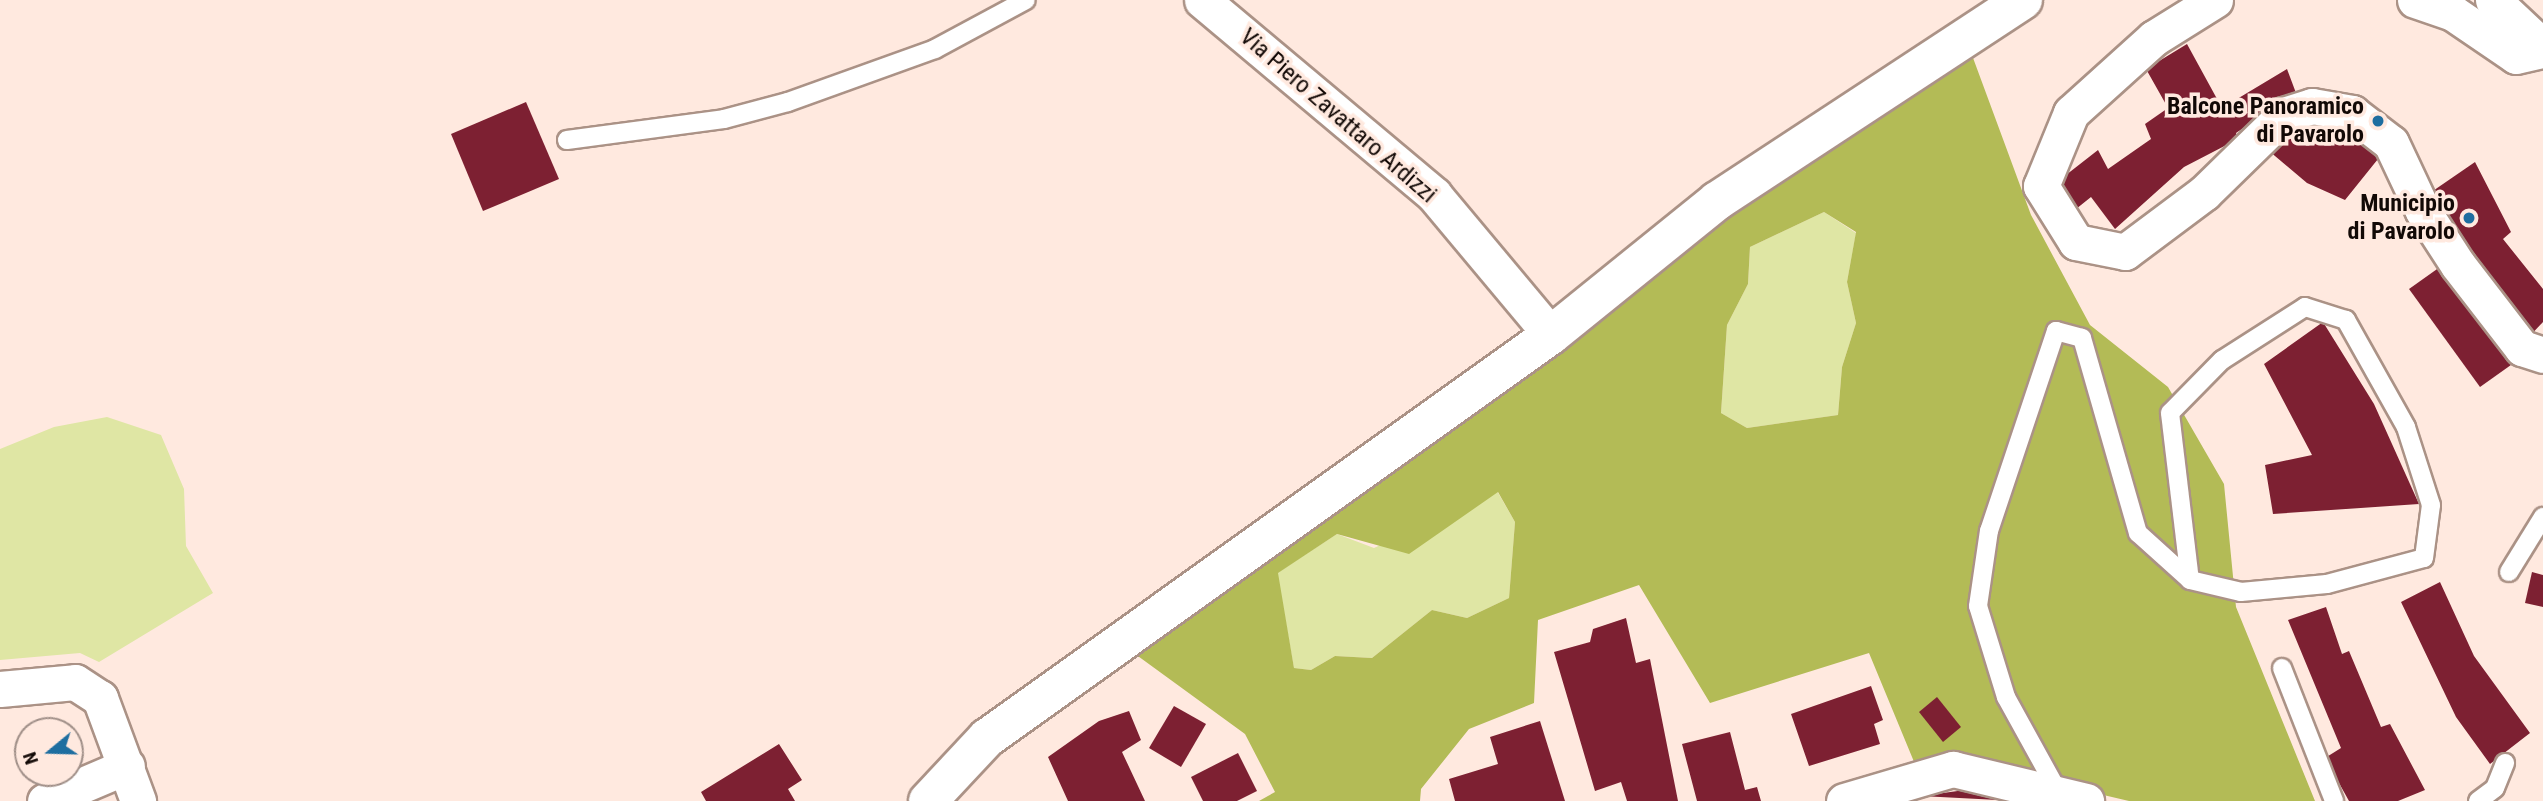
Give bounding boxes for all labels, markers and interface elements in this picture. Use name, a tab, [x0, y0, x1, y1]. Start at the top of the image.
street label: Via Piero Zavattaro Ardizzi	[1234, 23, 1442, 209]
place label: Balcone Panoramico di Pavarolo	[2167, 93, 2364, 149]
marker: Balcone Panoramico di Pavarolo	[2370, 113, 2386, 129]
place label: Municipio di Pavarolo	[2348, 190, 2455, 246]
marker: Municipio di Pavarolo	[2461, 210, 2477, 226]
north arrow	[14, 717, 84, 787]
text: N	[18, 749, 43, 768]

